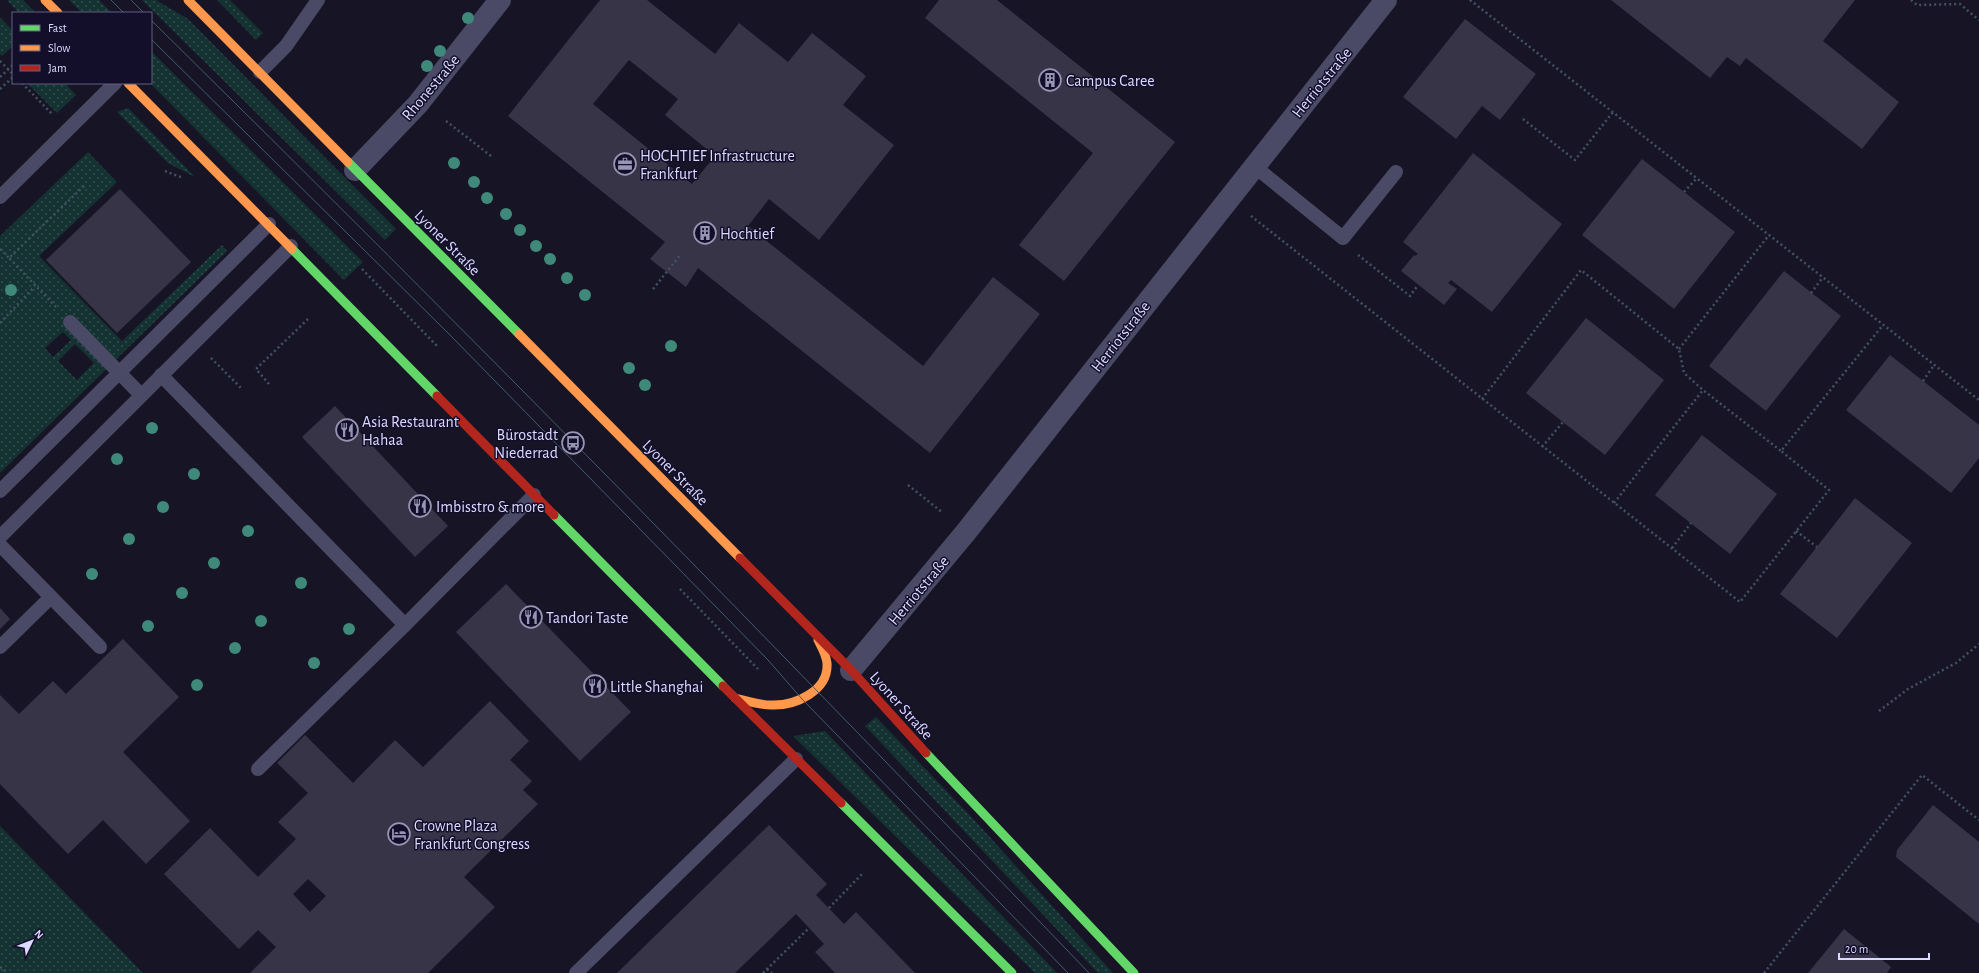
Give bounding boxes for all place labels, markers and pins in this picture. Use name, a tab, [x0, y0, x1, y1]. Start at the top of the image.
building icon: Campus Caree	[1037, 67, 1063, 93]
place label: Campus Caree	[1066, 73, 1155, 89]
place label: HOCHTIEF Infrastructure Frankfurt	[640, 148, 795, 182]
office icon: HOCHTIEF Infrastructure Frankfurt	[612, 151, 638, 177]
building icon: Hochtief	[692, 220, 718, 246]
place label: Hochtief	[720, 226, 775, 242]
place label: Asia Restaurant Hahaa	[362, 414, 459, 448]
restaurant icon: Asia Restaurant Hahaa	[334, 417, 360, 443]
place label: Bürostadt Niederrad	[494, 427, 558, 461]
bus stop icon: Bürostadt Niederrad	[560, 430, 586, 456]
restaurant icon: Imbisstro & more	[407, 493, 433, 519]
place label: Imbisstro & more	[436, 499, 544, 515]
restaurant icon: Tandori Taste	[518, 604, 544, 630]
place label: Tandori Taste	[546, 610, 628, 626]
restaurant icon: Little Shanghai	[582, 673, 608, 699]
place label: Little Shanghai	[610, 679, 703, 695]
place label: Crowne Plaza Frankfurt Congress	[414, 818, 530, 852]
hotel icon: Crowne Plaza Frankfurt Congress	[386, 821, 412, 847]

